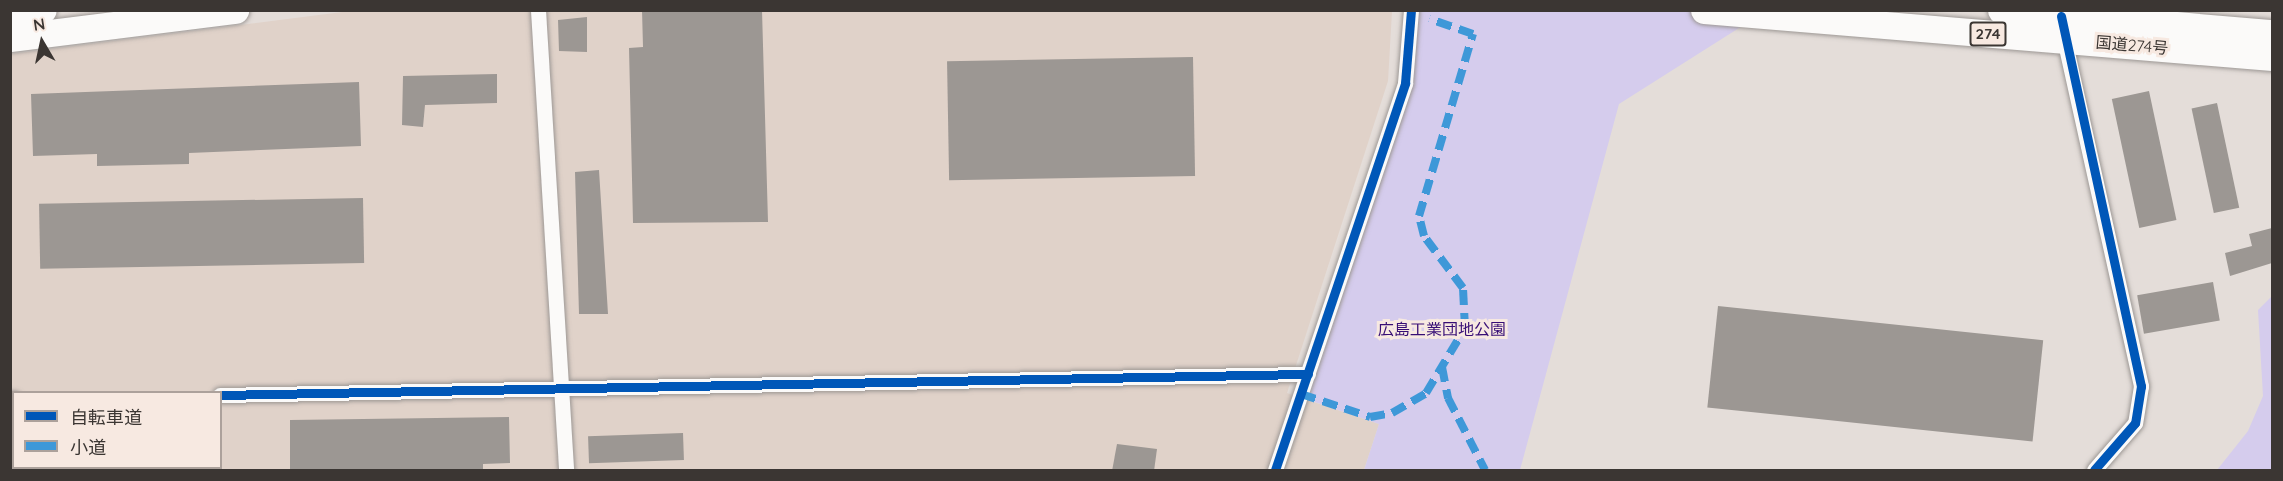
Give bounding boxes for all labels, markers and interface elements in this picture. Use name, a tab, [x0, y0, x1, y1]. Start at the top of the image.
north arrow	[12, 12, 72, 72]
text: N	[32, 13, 47, 35]
road number: 274	[1968, 22, 2008, 46]
street label: 国道274号	[2095, 32, 2169, 58]
park label: 広島工業団地公園	[1378, 319, 1506, 339]
legend	[12, 391, 222, 469]
text: 自転車道	[70, 406, 142, 429]
text: 小道	[70, 436, 106, 459]

